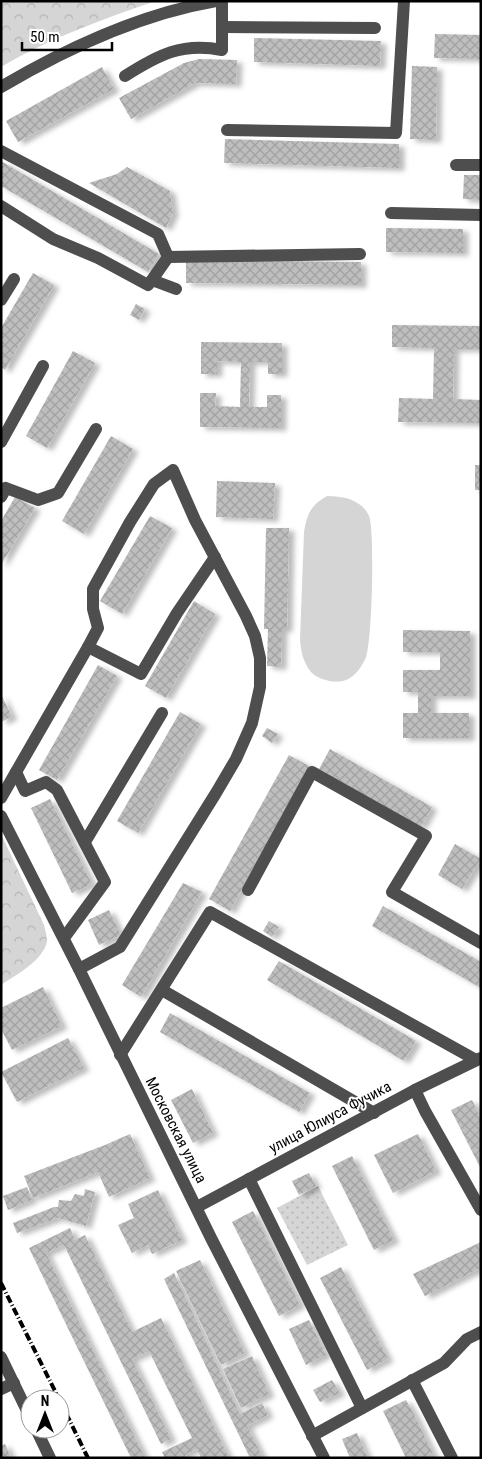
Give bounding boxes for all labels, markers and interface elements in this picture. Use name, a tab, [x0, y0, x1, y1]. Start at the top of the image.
scale bar	[22, 20, 112, 52]
text: 50 m	[30, 28, 60, 46]
street label: Московская улица	[142, 1074, 210, 1186]
street label: улица Юлиуса Фучика	[266, 1077, 394, 1157]
north arrow	[20, 1389, 70, 1439]
text: N	[41, 1393, 49, 1409]

